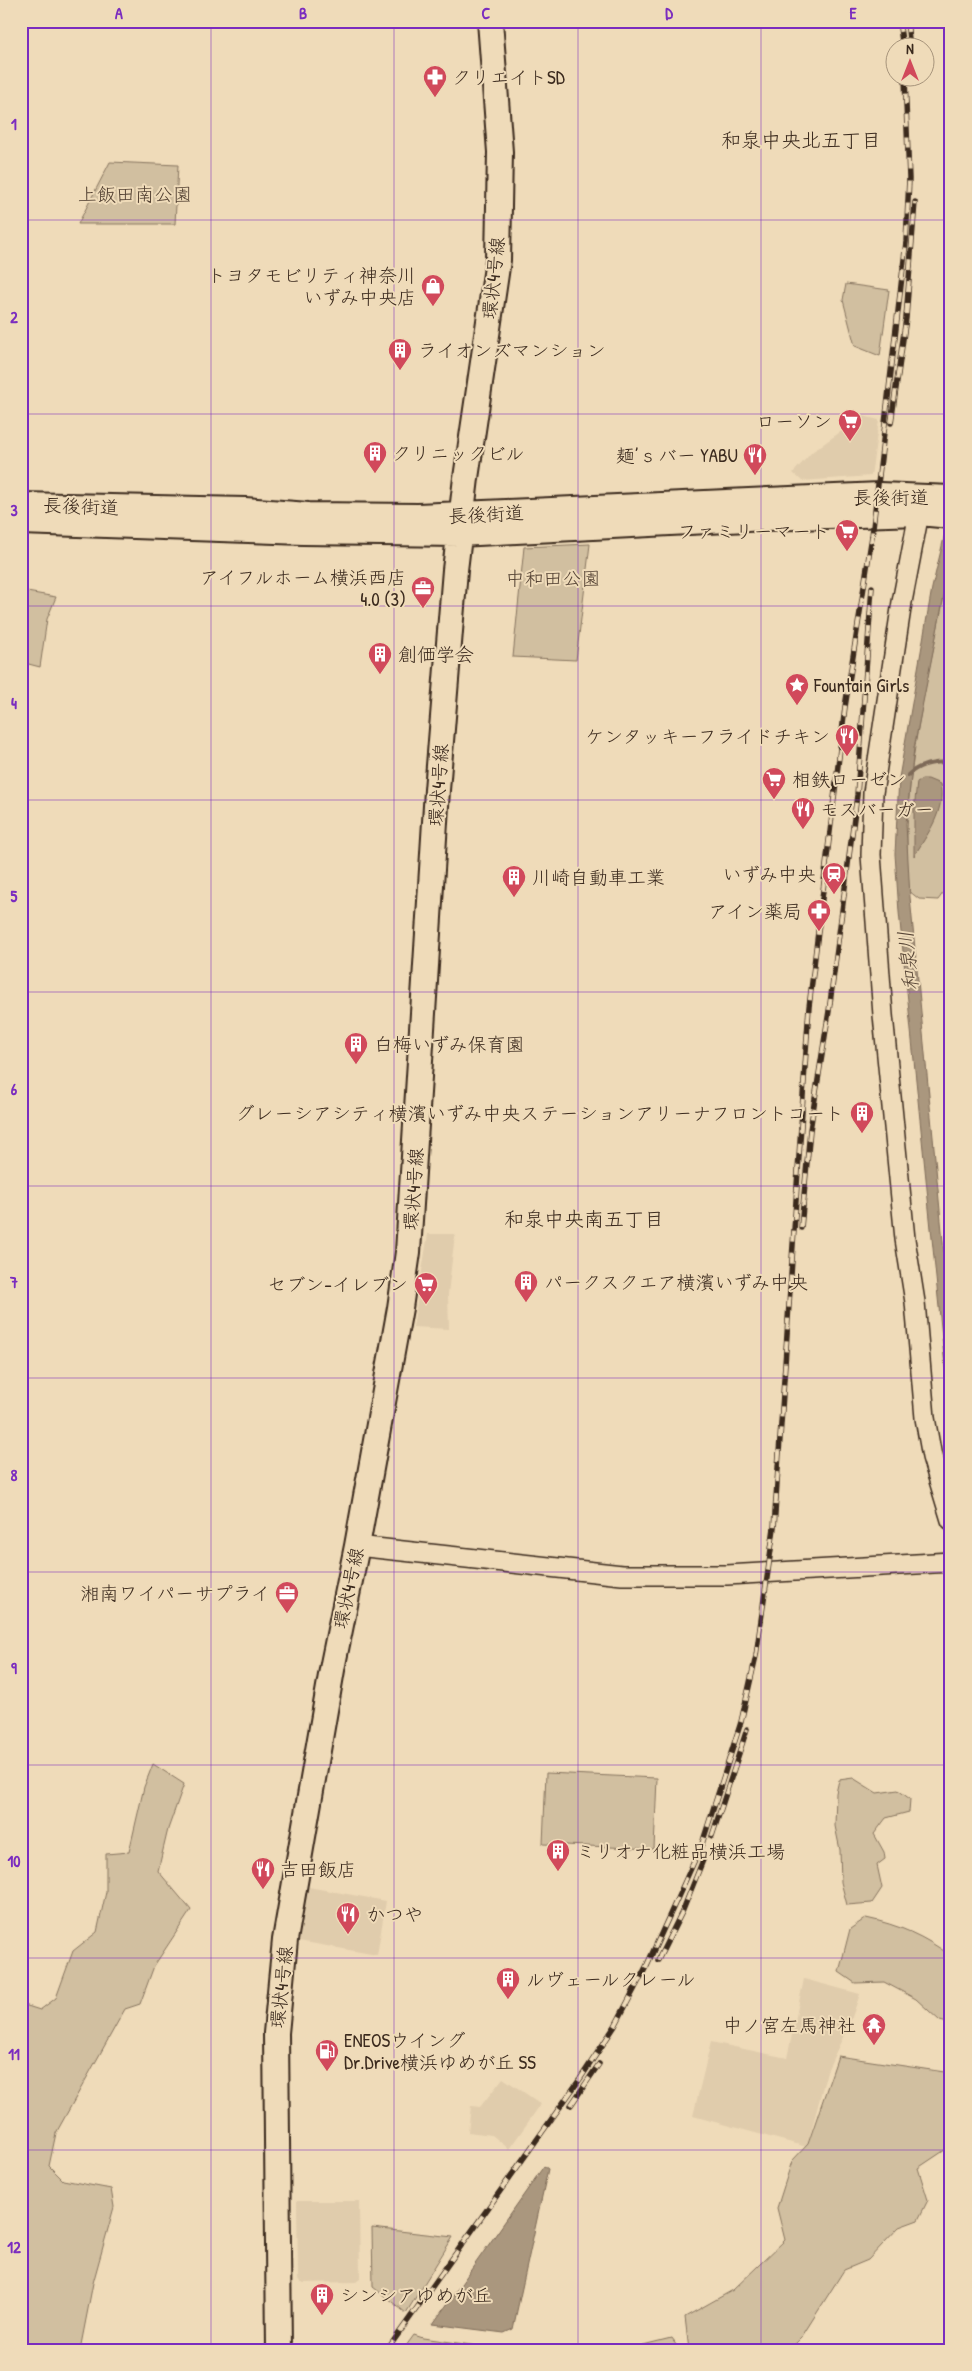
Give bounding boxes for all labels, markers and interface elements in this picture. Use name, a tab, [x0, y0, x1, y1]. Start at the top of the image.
text: A	[115, 2, 123, 24]
text: B	[299, 2, 307, 24]
text: C	[482, 2, 491, 24]
text: D	[665, 2, 673, 24]
text: E	[849, 2, 857, 24]
north arrow	[884, 38, 934, 88]
text: N	[906, 39, 914, 58]
pharmacy icon: クリエイトSD	[422, 64, 448, 98]
place label: クリエイトSD	[452, 64, 565, 90]
text: 1	[11, 113, 17, 135]
district label: 和泉中央北五丁目	[721, 126, 881, 153]
park label: 上飯田南公園	[78, 181, 192, 207]
street label: 環状4号線	[476, 235, 510, 321]
place label: トヨタモビリティ神奈川 いずみ中央店	[207, 262, 416, 310]
shop icon: トヨタモビリティ神奈川 いずみ中央店	[420, 273, 446, 307]
text: 2	[10, 306, 18, 328]
building icon: ライオンズマンション	[387, 337, 413, 371]
place label: ライオンズマンション	[418, 337, 606, 363]
place label: ローソン	[756, 408, 832, 434]
supermarket icon: ローソン	[837, 408, 863, 442]
building icon: クリニックビル	[362, 440, 388, 474]
place label: クリニックビル	[392, 440, 525, 466]
place label: 麺’ｓバー YABU	[616, 442, 738, 468]
restaurant icon: 麺’ｓバー YABU	[742, 442, 768, 476]
street label: 長後街道	[853, 484, 929, 510]
street label: 長後街道	[43, 492, 119, 520]
text: 3	[10, 499, 18, 521]
street label: 長後街道	[447, 499, 525, 529]
place label: ファミリーマート	[678, 518, 830, 544]
supermarket icon: ファミリーマート	[834, 518, 860, 552]
place label: アイフルホーム横浜西店 4.0 (3)	[200, 564, 406, 612]
park label: 中和田公園	[505, 565, 601, 591]
office icon: アイフルホーム横浜西店 4.0 (3)	[410, 575, 436, 609]
building icon: 創価学会	[367, 641, 393, 675]
place label: 創価学会	[398, 641, 474, 667]
place icon: Fountain Girls	[784, 672, 810, 706]
place label: Fountain Girls	[813, 672, 909, 698]
text: 4	[11, 692, 17, 714]
place label: ケンタッキーフライドチキン	[585, 723, 830, 749]
restaurant icon: ケンタッキーフライドチキン	[834, 723, 860, 757]
street label: 環状4号線	[422, 743, 454, 827]
supermarket icon: 相鉄ローゼン	[761, 766, 787, 800]
place label: 相鉄ローゼン	[792, 766, 906, 792]
restaurant icon: モスバーガー	[790, 796, 816, 830]
place label: モスバーガー	[820, 796, 934, 822]
place label: いずみ中央	[723, 861, 816, 887]
station icon: いずみ中央	[821, 861, 847, 895]
building icon: 川崎自動車工業	[501, 864, 527, 898]
place label: 川崎自動車工業	[532, 864, 665, 890]
text: 5	[11, 885, 18, 907]
place label: アイン薬局	[708, 898, 802, 924]
pharmacy icon: アイン薬局	[806, 898, 832, 932]
water label: 和泉川	[891, 930, 924, 992]
building icon: 白梅いずみ保育園	[343, 1031, 369, 1065]
place label: 白梅いずみ保育園	[374, 1031, 524, 1057]
text: 6	[11, 1078, 18, 1100]
place label: グレーシアシティ横濱いずみ中央ステーションアリーナフロントコート	[236, 1100, 844, 1126]
building icon: グレーシアシティ横濱いずみ中央ステーションアリーナフロントコート	[849, 1100, 875, 1134]
street label: 環状4号線	[397, 1147, 429, 1231]
district label: 和泉中央南五丁目	[504, 1205, 664, 1232]
building icon: パークスクエア横濱いずみ中央	[513, 1269, 539, 1303]
place label: パークスクエア横濱いずみ中央	[544, 1269, 808, 1295]
text: 7	[9, 1271, 18, 1293]
place label: セブン-イレブン	[267, 1271, 408, 1297]
supermarket icon: セブン-イレブン	[413, 1271, 439, 1305]
text: 8	[11, 1464, 18, 1486]
street label: 環状4号線	[327, 1545, 369, 1631]
place label: 湘南ワイパーサプライ	[80, 1580, 270, 1606]
office icon: 湘南ワイパーサプライ	[274, 1580, 300, 1614]
text: 9	[11, 1657, 17, 1679]
building icon: ミリオナ化粧品横浜工場	[545, 1838, 571, 1872]
place label: ミリオナ化粧品横浜工場	[576, 1838, 785, 1864]
text: 10	[8, 1850, 20, 1872]
restaurant icon: 吉田飯店	[250, 1856, 276, 1890]
place label: 吉田飯店	[280, 1856, 356, 1882]
restaurant icon: かつや	[335, 1901, 361, 1935]
place label: かつや	[366, 1901, 423, 1927]
street label: 環状4号線	[264, 1944, 298, 2030]
building icon: ルヴェールクレール	[495, 1966, 521, 2000]
place label: ルヴェールクレール	[526, 1966, 695, 1992]
place label: 中ノ宮左馬神社	[723, 2012, 856, 2038]
temple icon: 中ノ宮左馬神社	[861, 2012, 887, 2046]
place label: ENEOSウイング Dr.Drive横浜ゆめが丘 SS	[344, 2027, 536, 2075]
fuel station icon: ENEOSウイング Dr.Drive横浜ゆめが丘 SS	[314, 2038, 340, 2072]
text: 11	[8, 2043, 20, 2065]
text: 12	[7, 2236, 21, 2258]
building icon: シンシアゆめが丘	[309, 2282, 335, 2316]
place label: シンシアゆめが丘	[340, 2282, 492, 2308]

